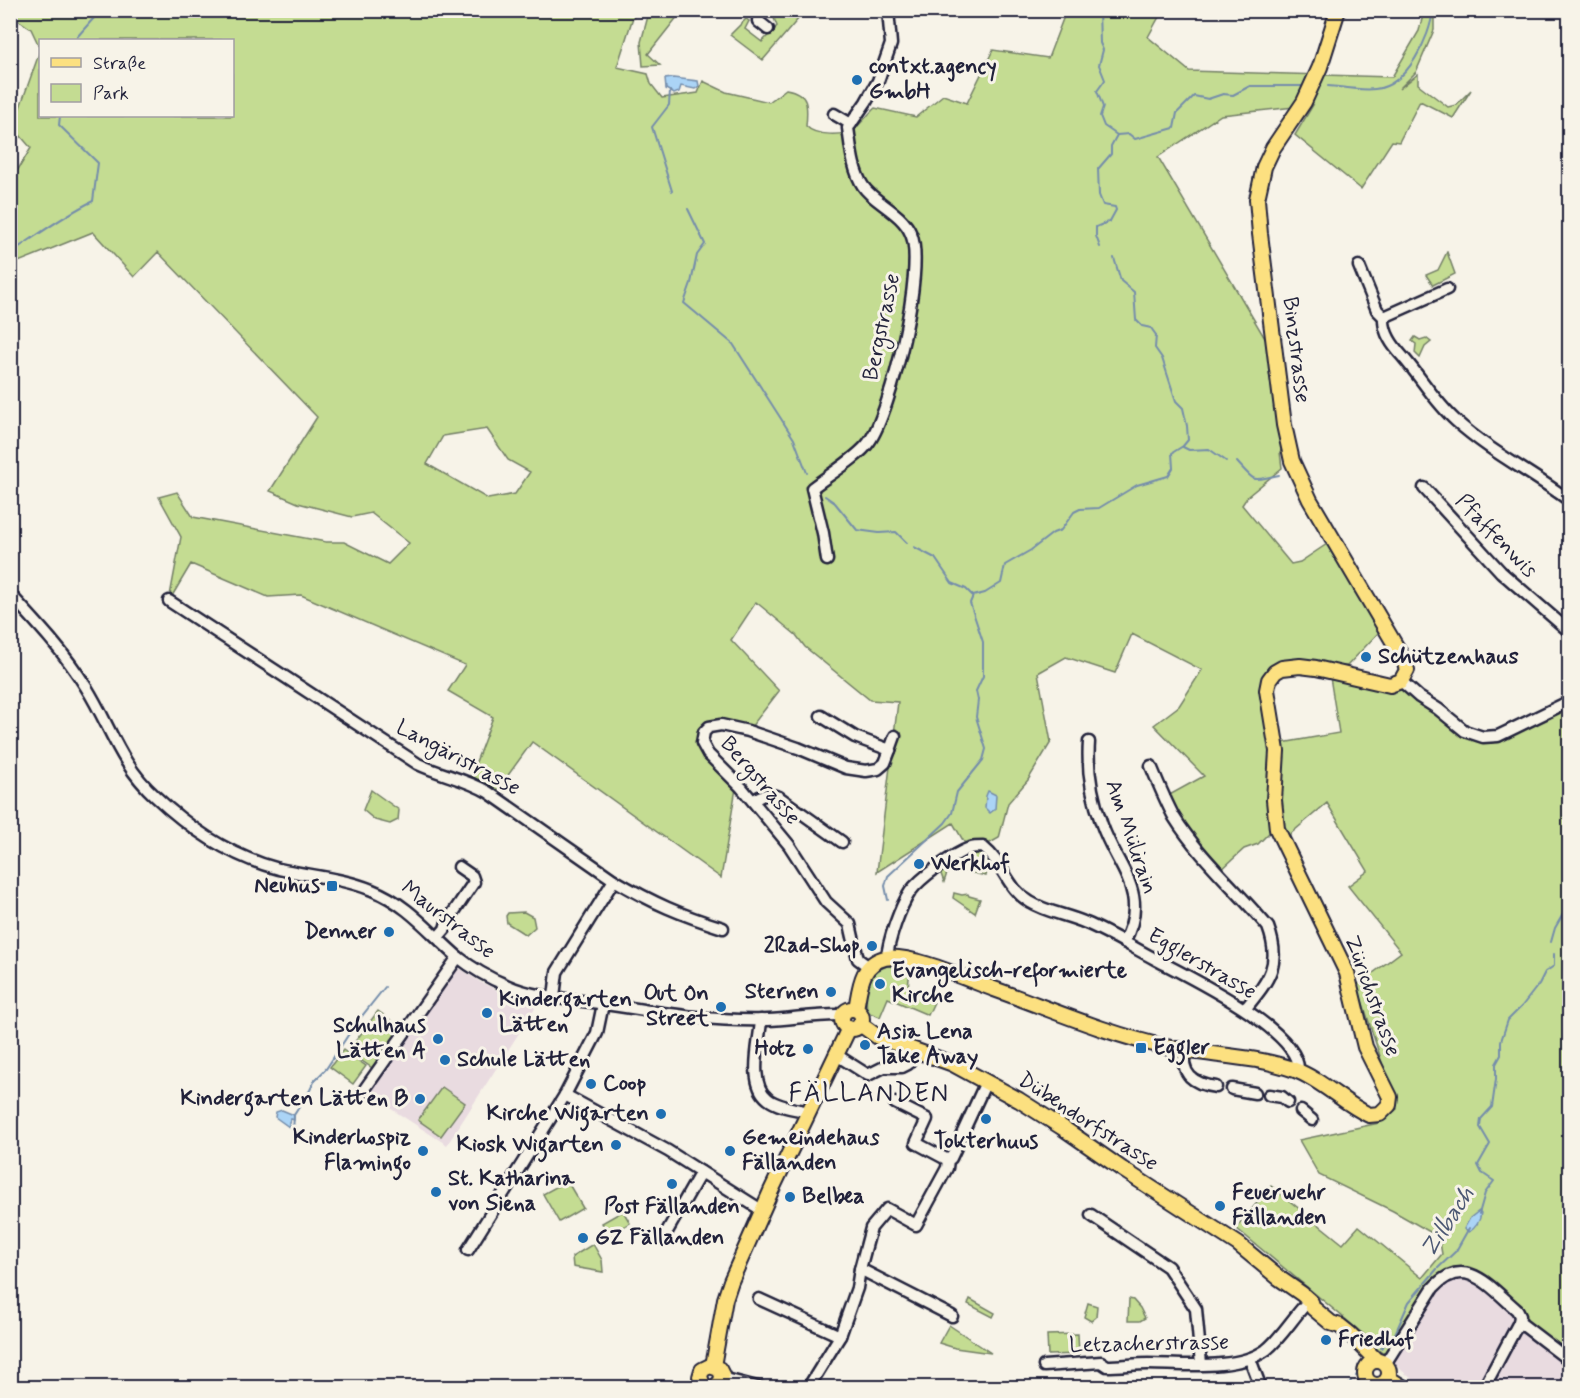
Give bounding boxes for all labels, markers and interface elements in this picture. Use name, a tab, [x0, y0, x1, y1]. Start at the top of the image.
legend	[39, 39, 234, 117]
text: Straße	[93, 52, 146, 76]
place label: contxt.agency GmbH	[869, 53, 997, 106]
marker: contxt.agency GmbH	[850, 73, 864, 87]
text: Park	[93, 82, 129, 106]
street label: Bergstrasse	[857, 271, 910, 384]
street label: Binzstrasse	[1276, 295, 1316, 405]
street label: Pfaffenwis	[1449, 488, 1543, 584]
place label: Schützenhaus	[1378, 643, 1519, 671]
marker: Schützenhaus	[1359, 650, 1373, 664]
street label: Langäristrasse	[390, 713, 525, 805]
street label: Bergstrasse	[711, 731, 806, 833]
street label: Am Mülirain	[1098, 776, 1164, 898]
place label: Werkhof	[930, 850, 1010, 878]
marker: Werkhof	[912, 857, 926, 871]
place label: Neuhus	[254, 872, 320, 900]
street label: Maurstrasse	[395, 874, 501, 966]
marker: Neuhus	[325, 879, 339, 893]
place label: Denner	[304, 918, 378, 946]
street label: Egglerstrasse	[1141, 922, 1261, 1009]
marker: Denner	[382, 925, 396, 939]
place label: 2Rad-Shop	[764, 932, 860, 960]
street label: Zürichstrasse	[1337, 932, 1407, 1060]
marker: 2Rad-Shop	[865, 939, 879, 953]
place label: Evangelisch-reformierte Kirche	[892, 957, 1128, 1010]
marker: Evangelisch-reformierte Kirche	[873, 977, 887, 991]
place label: Sternen	[745, 978, 819, 1006]
place label: Out On Street	[643, 980, 710, 1033]
marker: Sternen	[824, 985, 838, 999]
place label: Kindergarten Lätten	[499, 986, 632, 1039]
marker: Out On Street	[714, 1000, 728, 1014]
marker: Kindergarten Lätten	[480, 1006, 494, 1020]
place label: Schulhaus Lätten A	[333, 1012, 426, 1065]
place label: Asia Lena Take Away	[877, 1018, 978, 1071]
marker: Schulhaus Lätten A	[431, 1032, 445, 1046]
place label: Eggler	[1153, 1034, 1211, 1066]
place label: Hotz	[754, 1035, 796, 1063]
marker: Asia Lena Take Away	[858, 1038, 872, 1052]
marker: Eggler	[1134, 1041, 1148, 1055]
marker: Hotz	[801, 1042, 815, 1056]
place label: Schule Lätten	[457, 1046, 590, 1074]
marker: Schule Lätten	[438, 1053, 452, 1067]
street label: Dübendorfstrasse	[1013, 1066, 1163, 1178]
place label: Coop	[603, 1070, 646, 1098]
marker: Coop	[584, 1077, 598, 1091]
district label: FÄLLANDEN	[788, 1077, 950, 1111]
place label: Kindergarten Lätten B	[180, 1085, 409, 1117]
marker: Kindergarten Lätten B	[413, 1092, 427, 1106]
place label: Kirche Wigarten	[487, 1100, 649, 1132]
marker: Kirche Wigarten	[654, 1107, 668, 1121]
marker: Tokterhuus	[979, 1112, 993, 1126]
place label: Kinderhospiz Flamingo	[293, 1124, 411, 1181]
place label: Gemeindehaus Fällanden	[742, 1124, 880, 1177]
place label: Tokterhuus	[934, 1128, 1039, 1156]
place label: Kiosk Wigarten	[456, 1131, 604, 1163]
marker: Kiosk Wigarten	[609, 1138, 623, 1152]
marker: Kinderhospiz Flamingo	[416, 1144, 430, 1158]
marker: Gemeindehaus Fällanden	[723, 1144, 737, 1158]
place label: St. Katharina von Siena	[448, 1165, 575, 1218]
marker: Post Fällanden	[665, 1177, 679, 1191]
place label: Feuerwehr Fällanden	[1232, 1179, 1327, 1232]
water label: Zilbach	[1414, 1181, 1482, 1263]
place label: Belbea	[802, 1183, 865, 1211]
marker: St. Katharina von Siena	[429, 1185, 443, 1199]
marker: Belbea	[783, 1190, 797, 1204]
place label: Post Fällanden	[604, 1193, 740, 1221]
marker: Feuerwehr Fällanden	[1213, 1199, 1227, 1213]
place label: GZ Fällanden	[595, 1224, 724, 1252]
marker: GZ Fällanden	[576, 1231, 590, 1245]
place label: Friedhof	[1338, 1326, 1414, 1354]
street label: Letzacherstrasse	[1069, 1329, 1229, 1359]
marker: Friedhof	[1319, 1333, 1333, 1347]

